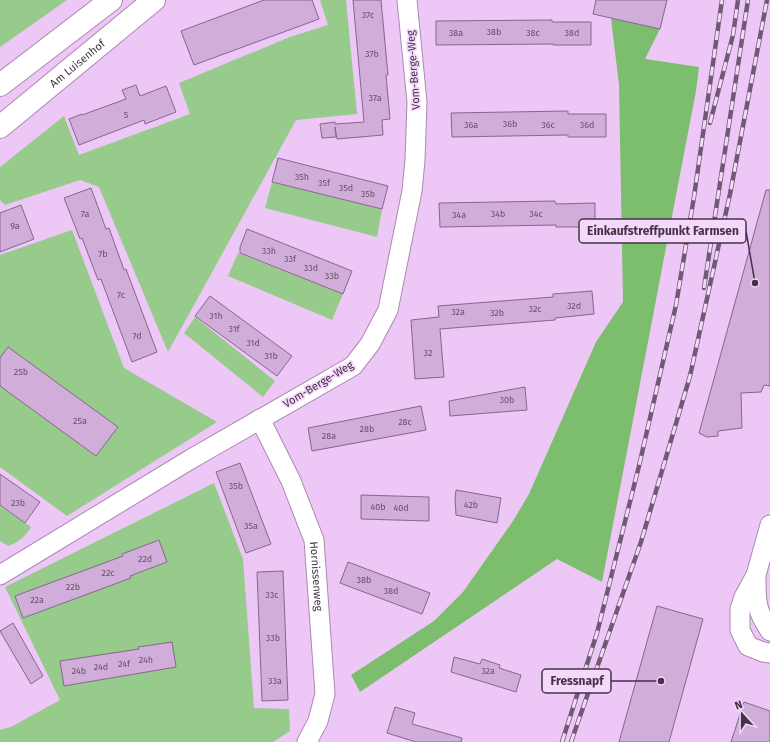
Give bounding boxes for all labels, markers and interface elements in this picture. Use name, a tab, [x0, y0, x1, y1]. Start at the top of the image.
house number: 37c	[362, 10, 375, 20]
house number: 38b	[487, 27, 501, 37]
house number: 38a	[449, 28, 463, 38]
house number: 38c	[526, 28, 541, 38]
house number: 38d	[565, 28, 579, 38]
street label: Vom-Berge-Weg	[404, 30, 423, 110]
street label: Am Luisenhof	[47, 36, 109, 90]
house number: 37b	[365, 49, 379, 59]
house number: 37a	[368, 93, 382, 103]
house number: 5	[124, 110, 129, 120]
house number: 36b	[503, 119, 517, 129]
house number: 36a	[464, 120, 478, 130]
house number: 36c	[541, 120, 555, 130]
house number: 36d	[580, 120, 594, 130]
house number: 35h	[295, 172, 309, 182]
house number: 35f	[318, 178, 331, 188]
house number: 35d	[339, 183, 353, 193]
house number: 35b	[361, 189, 375, 199]
house number: 7a	[81, 209, 89, 219]
house number: 34b	[491, 209, 505, 219]
house number: 34c	[529, 209, 543, 219]
house number: 34a	[452, 210, 466, 220]
callout: Einkaufstreffpunkt Farmsen	[579, 219, 746, 243]
house number: 9a	[10, 221, 20, 231]
text: Einkaufstreffpunkt Farmsen	[587, 224, 739, 238]
house number: 33h	[262, 246, 276, 256]
house number: 7b	[98, 249, 108, 259]
house number: 33f	[284, 254, 297, 264]
house number: 33d	[304, 263, 318, 273]
house number: 33b	[325, 271, 339, 281]
house number: 7c	[117, 290, 126, 300]
house number: 32d	[567, 301, 581, 311]
house number: 32c	[529, 304, 542, 314]
house number: 32a	[451, 307, 465, 317]
house number: 32b	[490, 308, 504, 318]
house number: 31h	[209, 311, 223, 321]
house number: 31f	[228, 324, 241, 334]
house number: 7d	[132, 331, 142, 341]
house number: 31d	[246, 338, 260, 348]
house number: 32	[424, 348, 432, 358]
house number: 31b	[264, 351, 278, 361]
street label: Vom-Berge-Weg	[281, 358, 356, 410]
house number: 25b	[14, 367, 28, 377]
house number: 30b	[500, 395, 514, 405]
house number: 25a	[73, 416, 87, 426]
house number: 28c	[398, 417, 413, 427]
house number: 28b	[360, 424, 374, 434]
house number: 28a	[322, 431, 336, 441]
house number: 35b	[229, 481, 243, 491]
house number: 23b	[11, 498, 25, 508]
house number: 42b	[464, 500, 478, 510]
house number: 40b	[370, 502, 386, 512]
house number: 40d	[393, 503, 409, 513]
house number: 35a	[244, 521, 258, 531]
street label: Hornissenweg	[307, 541, 325, 612]
house number: 22d	[138, 554, 152, 564]
house number: 22c	[101, 568, 115, 578]
house number: 38b	[357, 575, 371, 585]
house number: 22b	[66, 582, 80, 592]
house number: 38d	[384, 586, 398, 596]
house number: 33c	[265, 590, 279, 600]
house number: 22a	[30, 595, 44, 605]
house number: 33b	[266, 633, 280, 643]
house number: 24h	[139, 655, 153, 665]
house number: 24f	[118, 659, 131, 669]
house number: 24d	[94, 662, 108, 672]
house number: 24b	[72, 666, 86, 676]
house number: 32a	[481, 666, 495, 676]
callout: Fressnapf	[542, 669, 611, 693]
text: Fressnapf	[551, 674, 605, 688]
house number: 33a	[268, 676, 282, 686]
north arrow	[722, 694, 762, 734]
text: N	[733, 698, 744, 713]

